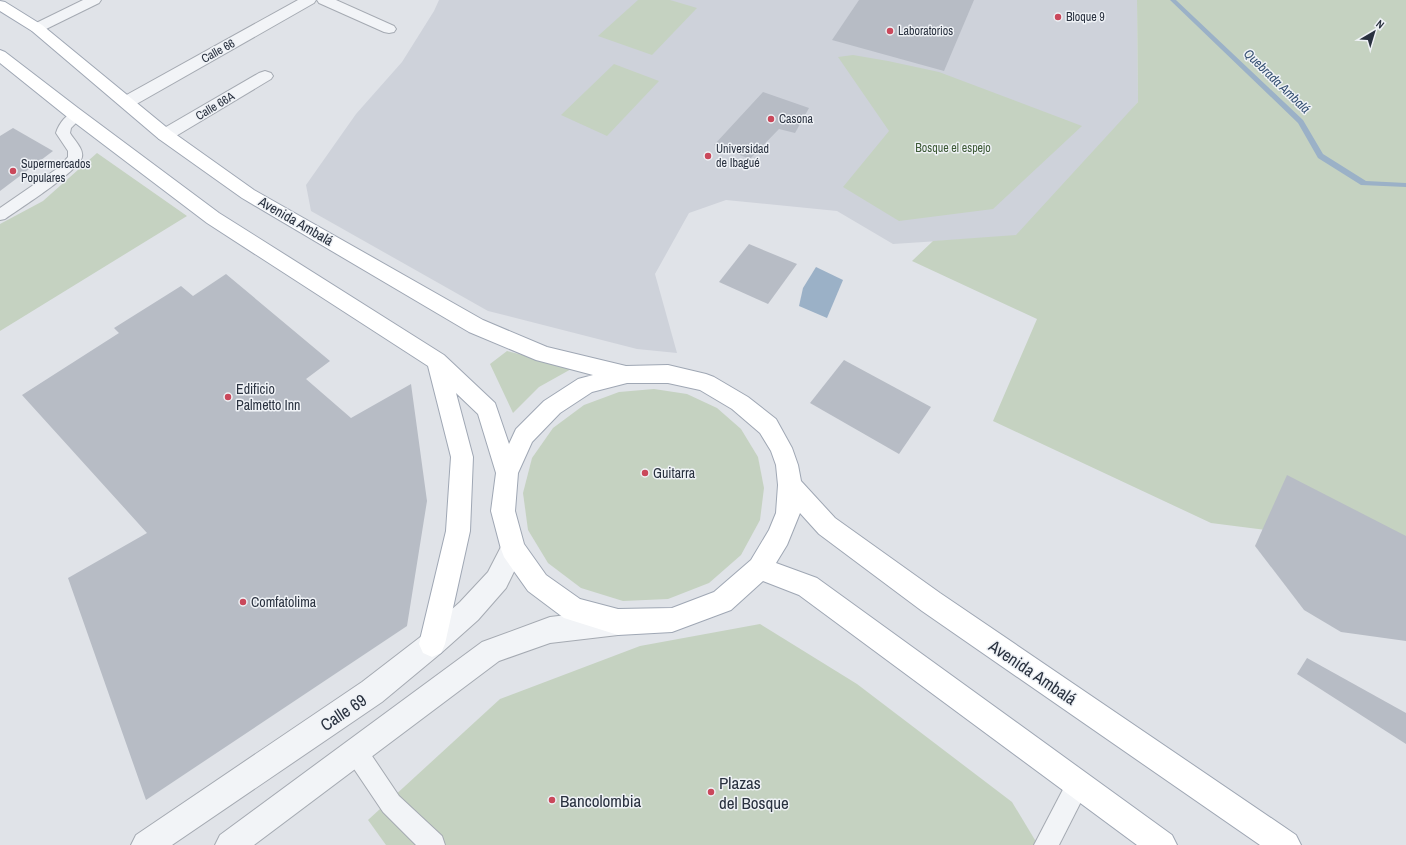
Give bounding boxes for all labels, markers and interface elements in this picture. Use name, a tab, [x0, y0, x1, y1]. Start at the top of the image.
place label: Bloque 9	[1066, 9, 1105, 25]
marker: Bloque 9	[1053, 12, 1063, 22]
north arrow	[1354, 12, 1394, 52]
text: N	[1373, 17, 1387, 32]
place label: Laboratorios	[898, 23, 953, 39]
marker: Laboratorios	[885, 26, 895, 36]
street label: Calle 66	[198, 35, 238, 67]
water label: Quebrada Ambalá	[1240, 45, 1314, 117]
street label: Calle 66A	[193, 88, 238, 124]
place label: Casona	[779, 111, 813, 127]
marker: Casona	[766, 114, 776, 124]
park label: Bosque el espejo	[915, 140, 991, 156]
place label: Universidad de Ibagué	[716, 141, 769, 171]
marker: Universidad de Ibagué	[703, 151, 713, 161]
place label: Supermercados Populares	[21, 156, 91, 186]
marker: Supermercados Populares	[8, 166, 18, 176]
street label: Avenida Ambalá	[255, 192, 337, 250]
place label: Edificio Palmetto Inn	[236, 380, 300, 414]
marker: Edificio Palmetto Inn	[223, 392, 233, 402]
place label: Guitarra	[653, 464, 696, 482]
marker: Guitarra	[640, 468, 650, 478]
place label: Comfatolima	[251, 593, 317, 611]
marker: Comfatolima	[238, 597, 248, 607]
street label: Avenida Ambalá	[984, 634, 1082, 710]
street label: Calle 69	[315, 688, 371, 736]
place label: Plazas del Bosque	[719, 771, 789, 814]
marker: Plazas del Bosque	[706, 787, 716, 797]
place label: Bancolombia	[560, 789, 642, 812]
marker: Bancolombia	[547, 795, 557, 805]

